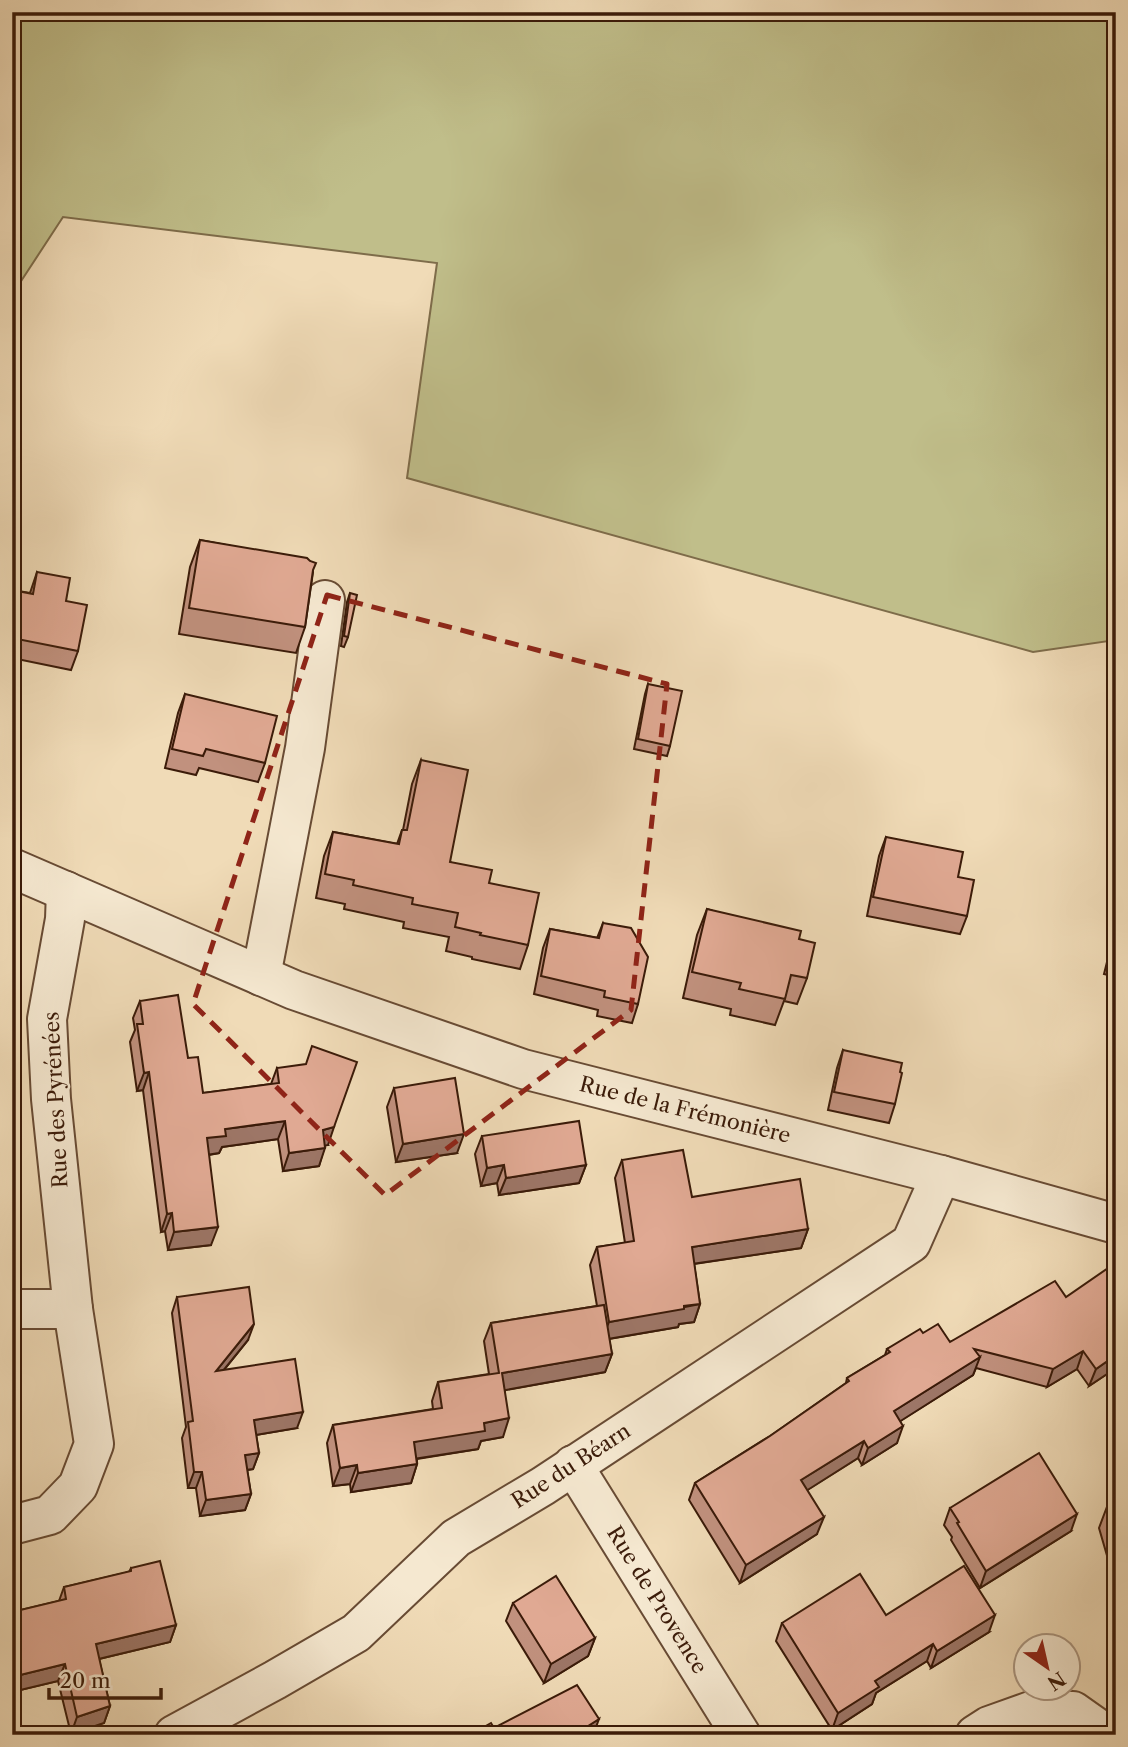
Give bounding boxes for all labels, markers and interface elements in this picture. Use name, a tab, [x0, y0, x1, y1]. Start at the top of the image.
street label: Rue des Pyrénées	[38, 1011, 73, 1189]
street label: Rue de la Frémonière	[577, 1071, 793, 1148]
street label: Rue du Béarn	[507, 1418, 635, 1513]
street label: Rue de Provence	[602, 1521, 713, 1678]
north arrow	[1012, 1632, 1082, 1702]
scale bar	[49, 1656, 161, 1700]
text: N	[1043, 1667, 1070, 1695]
text: 20 m	[60, 1668, 111, 1693]

